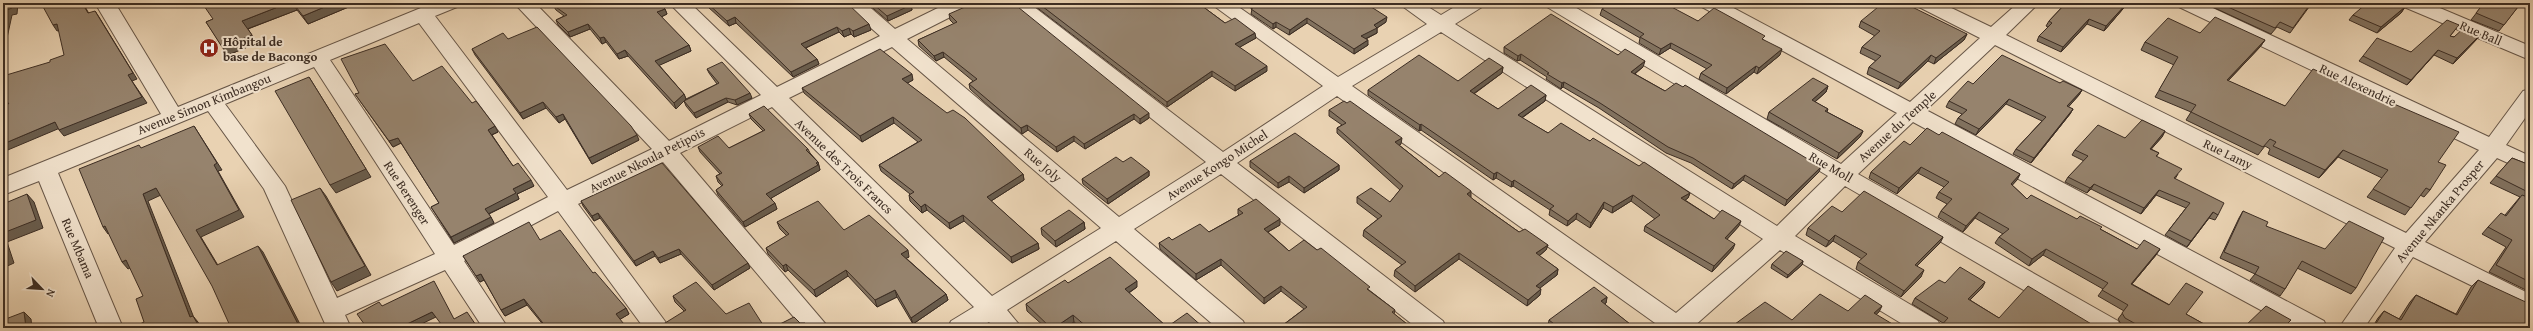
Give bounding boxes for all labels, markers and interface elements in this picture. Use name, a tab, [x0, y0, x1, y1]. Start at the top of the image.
street label: Rue Ball	[2457, 16, 2505, 51]
place label: Hôpital de base de Bacongo	[223, 32, 317, 66]
hospital icon: Hôpital de base de Bacongo	[198, 37, 220, 59]
street label: Rue Alexendrie	[2316, 59, 2400, 111]
street label: Avenue Simon Kimbangou	[134, 69, 274, 139]
street label: Avenue du Temple	[1854, 86, 1940, 166]
street label: Avenue des Trois Francs	[790, 114, 898, 218]
street label: Avenue Nkoula Petipois	[586, 123, 708, 197]
street label: Avenue Kongo Michel	[1163, 125, 1272, 205]
street label: Rue Lamy	[2200, 134, 2256, 174]
street label: Rue Joly	[1020, 143, 1066, 187]
street label: Rue Moll	[1805, 147, 1857, 187]
street label: Avenue Nkanka Prosper	[2391, 155, 2489, 267]
street label: Rue Berenger	[379, 157, 435, 230]
street label: Rue Mbama	[57, 215, 100, 282]
north arrow	[22, 269, 62, 309]
text: N	[42, 287, 60, 301]

